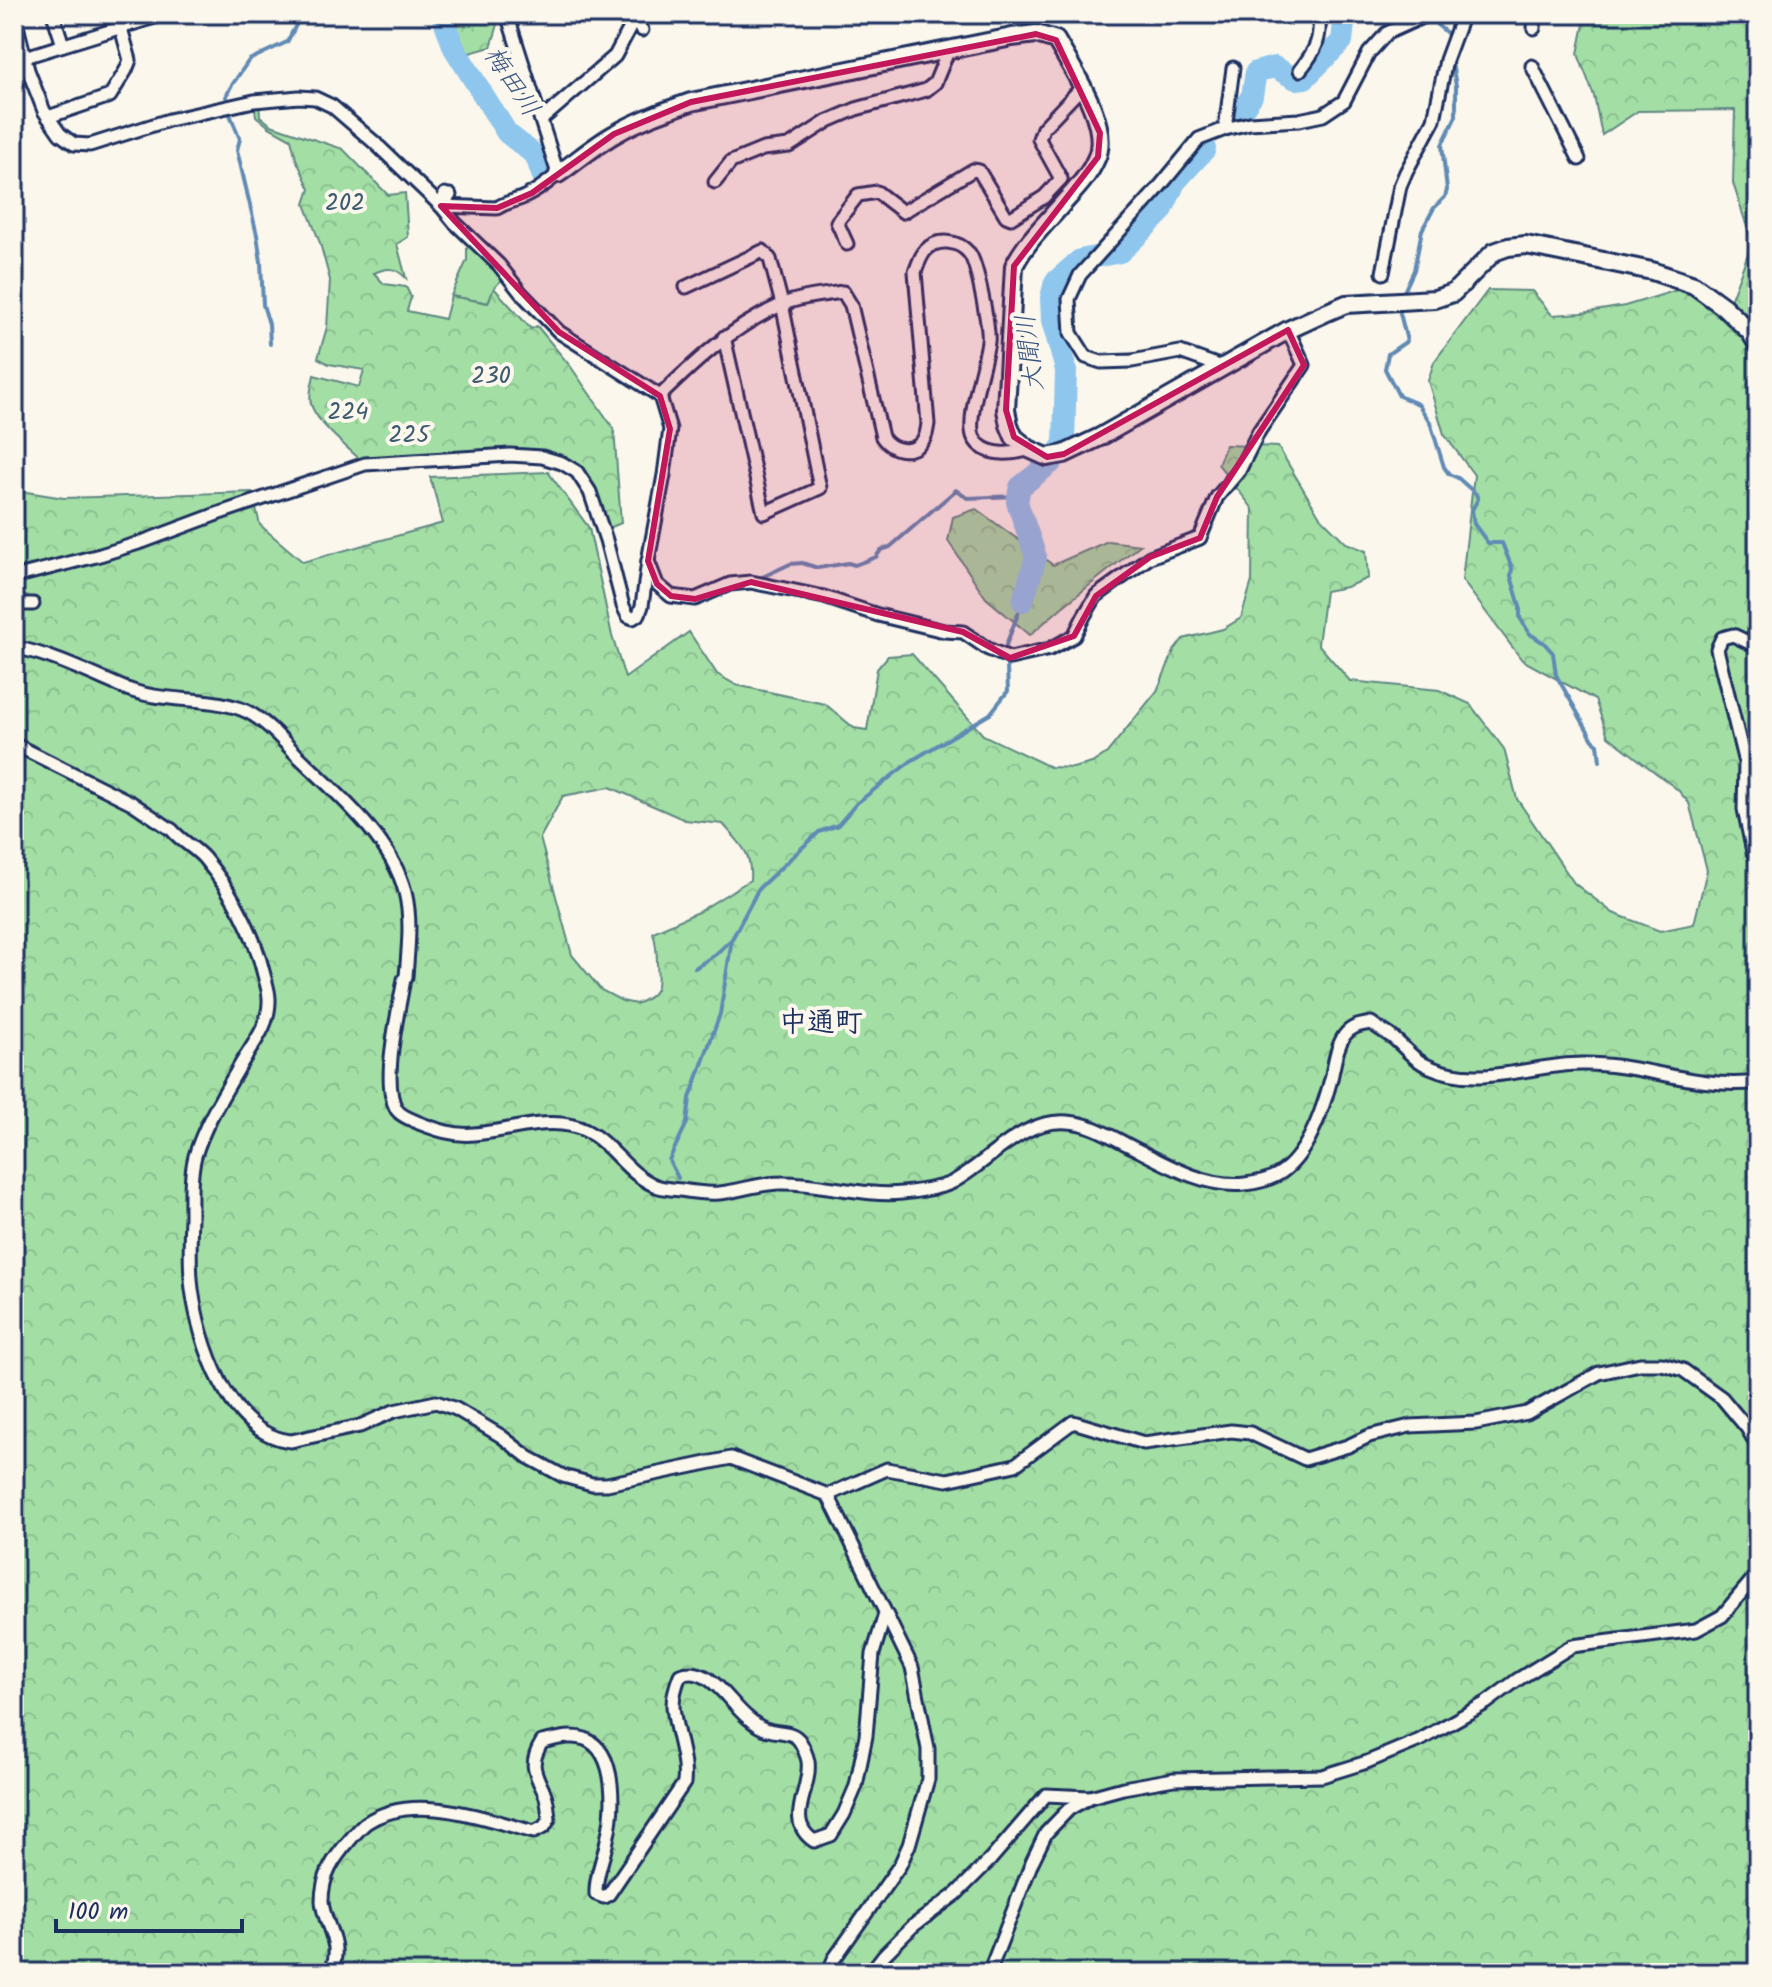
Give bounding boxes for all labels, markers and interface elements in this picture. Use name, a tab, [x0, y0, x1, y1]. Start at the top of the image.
water label: 梅田川	[472, 38, 550, 126]
park label: 202	[325, 184, 365, 223]
water label: 大聞川	[1005, 312, 1057, 394]
park label: 230	[471, 357, 511, 396]
park label: 224	[327, 393, 369, 432]
park label: 225	[389, 416, 431, 455]
district label: 中通町	[779, 1001, 863, 1046]
scale bar	[56, 1883, 242, 1933]
text: 100 m	[68, 1893, 128, 1932]

